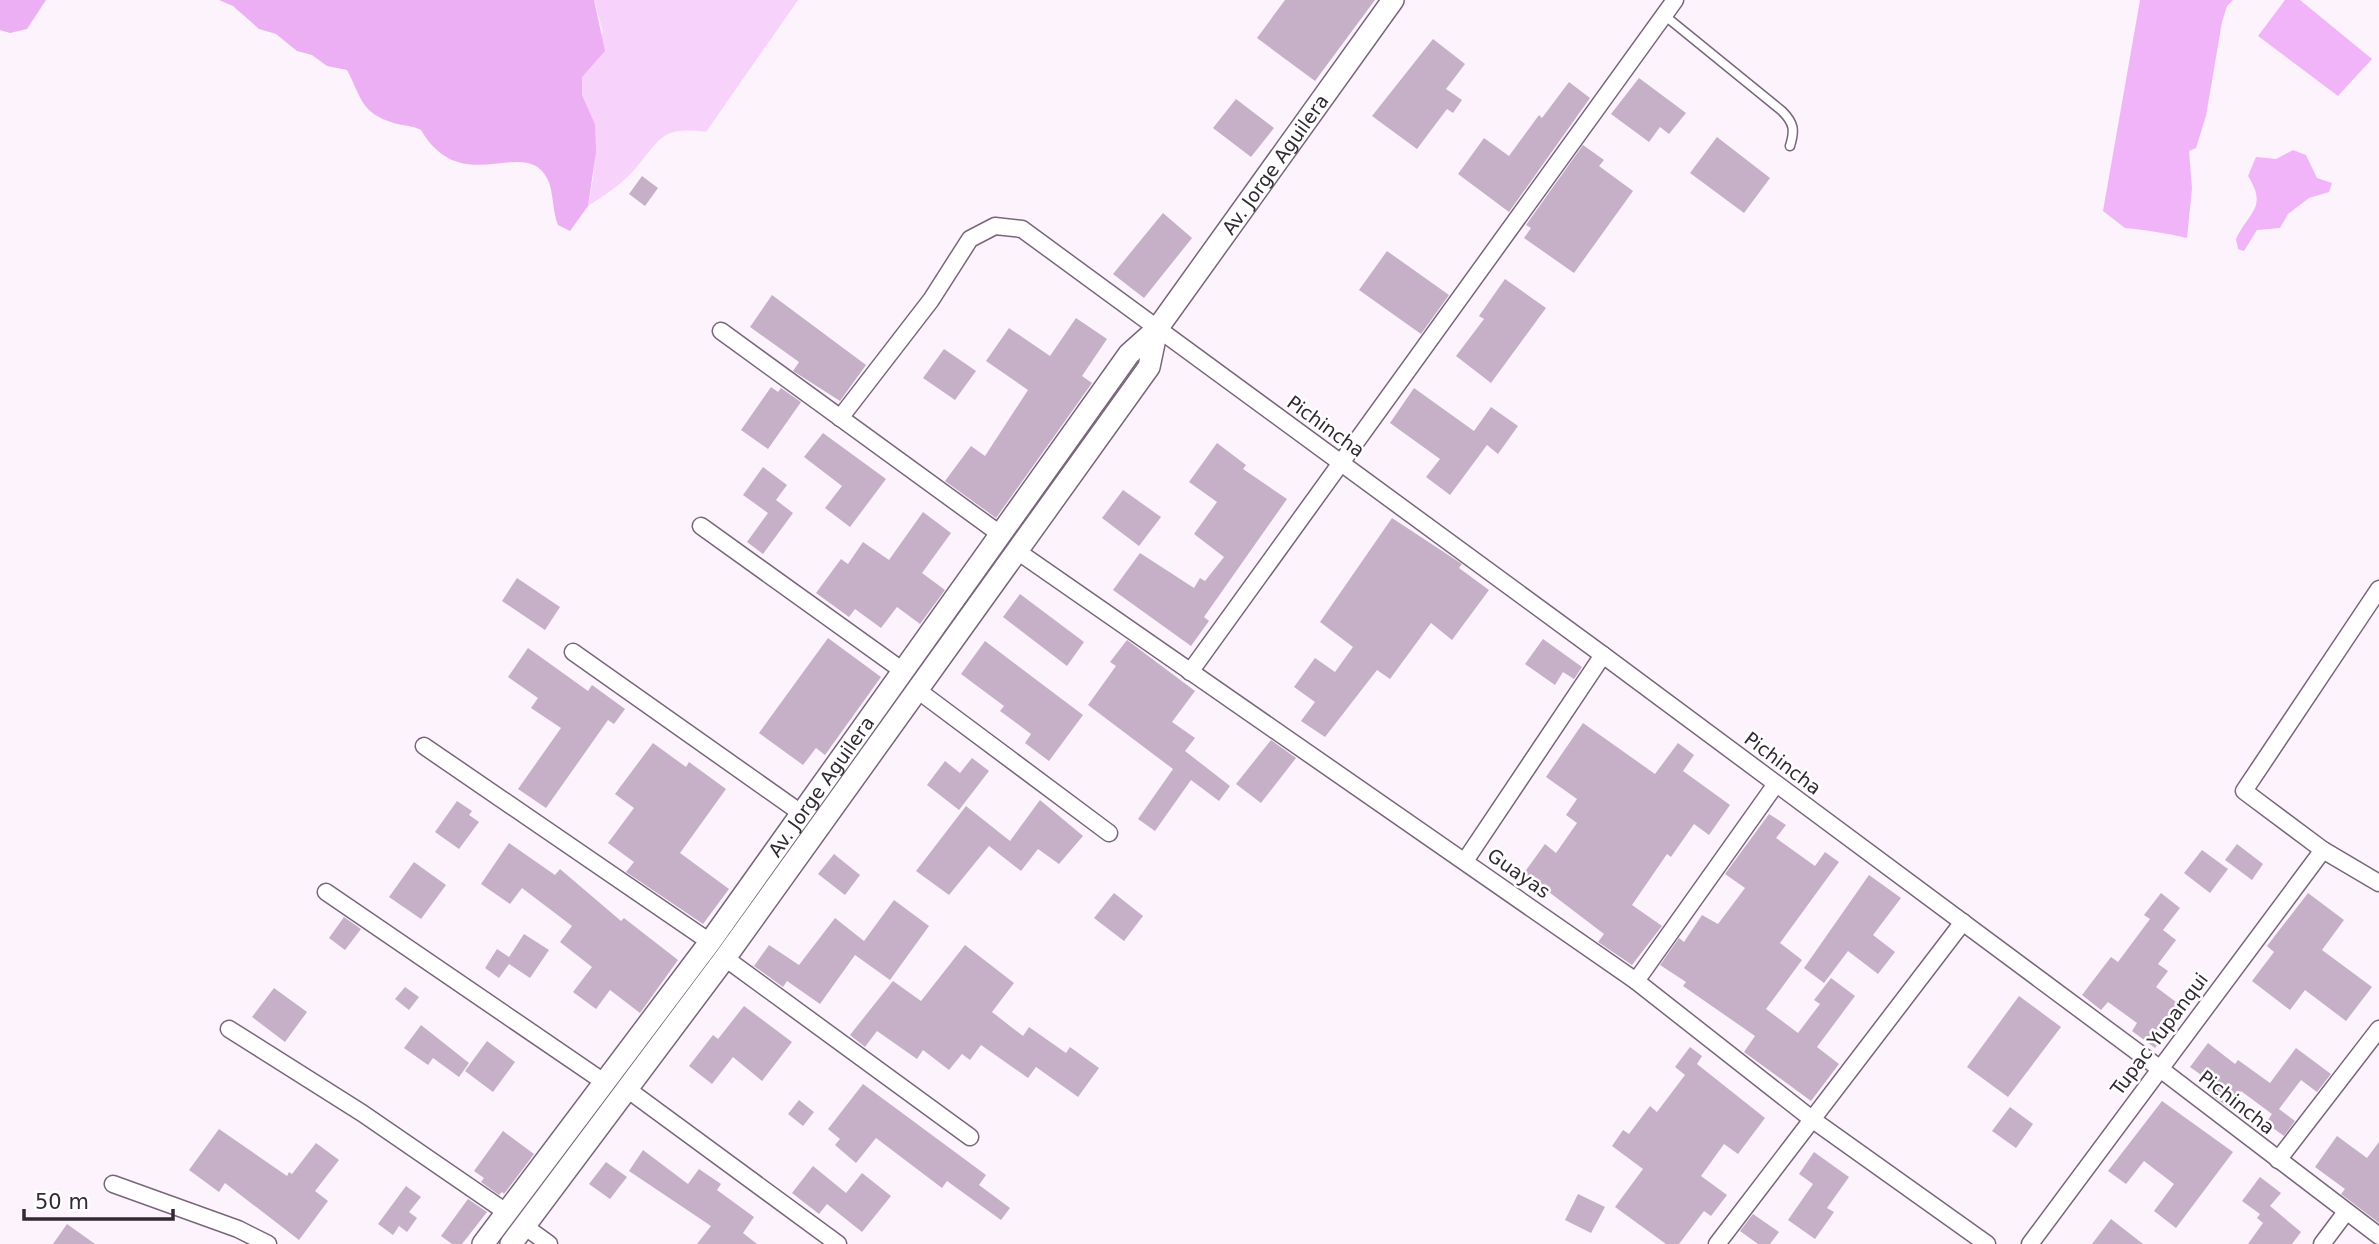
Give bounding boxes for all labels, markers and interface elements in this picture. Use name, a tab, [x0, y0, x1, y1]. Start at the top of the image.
street label: Av. Jorge Aguilera	[1217, 90, 1333, 239]
street label: Pichincha	[1283, 391, 1369, 461]
street label: Av. Jorge Aguilera	[764, 712, 878, 861]
street label: Pichincha	[1740, 727, 1826, 799]
street label: Guayas	[1484, 844, 1554, 902]
street label: Tupac Yupanqui	[2105, 968, 2212, 1100]
street label: Pichincha	[2195, 1066, 2279, 1138]
scale bar	[24, 1178, 173, 1222]
text: 50 m	[35, 1190, 89, 1214]

